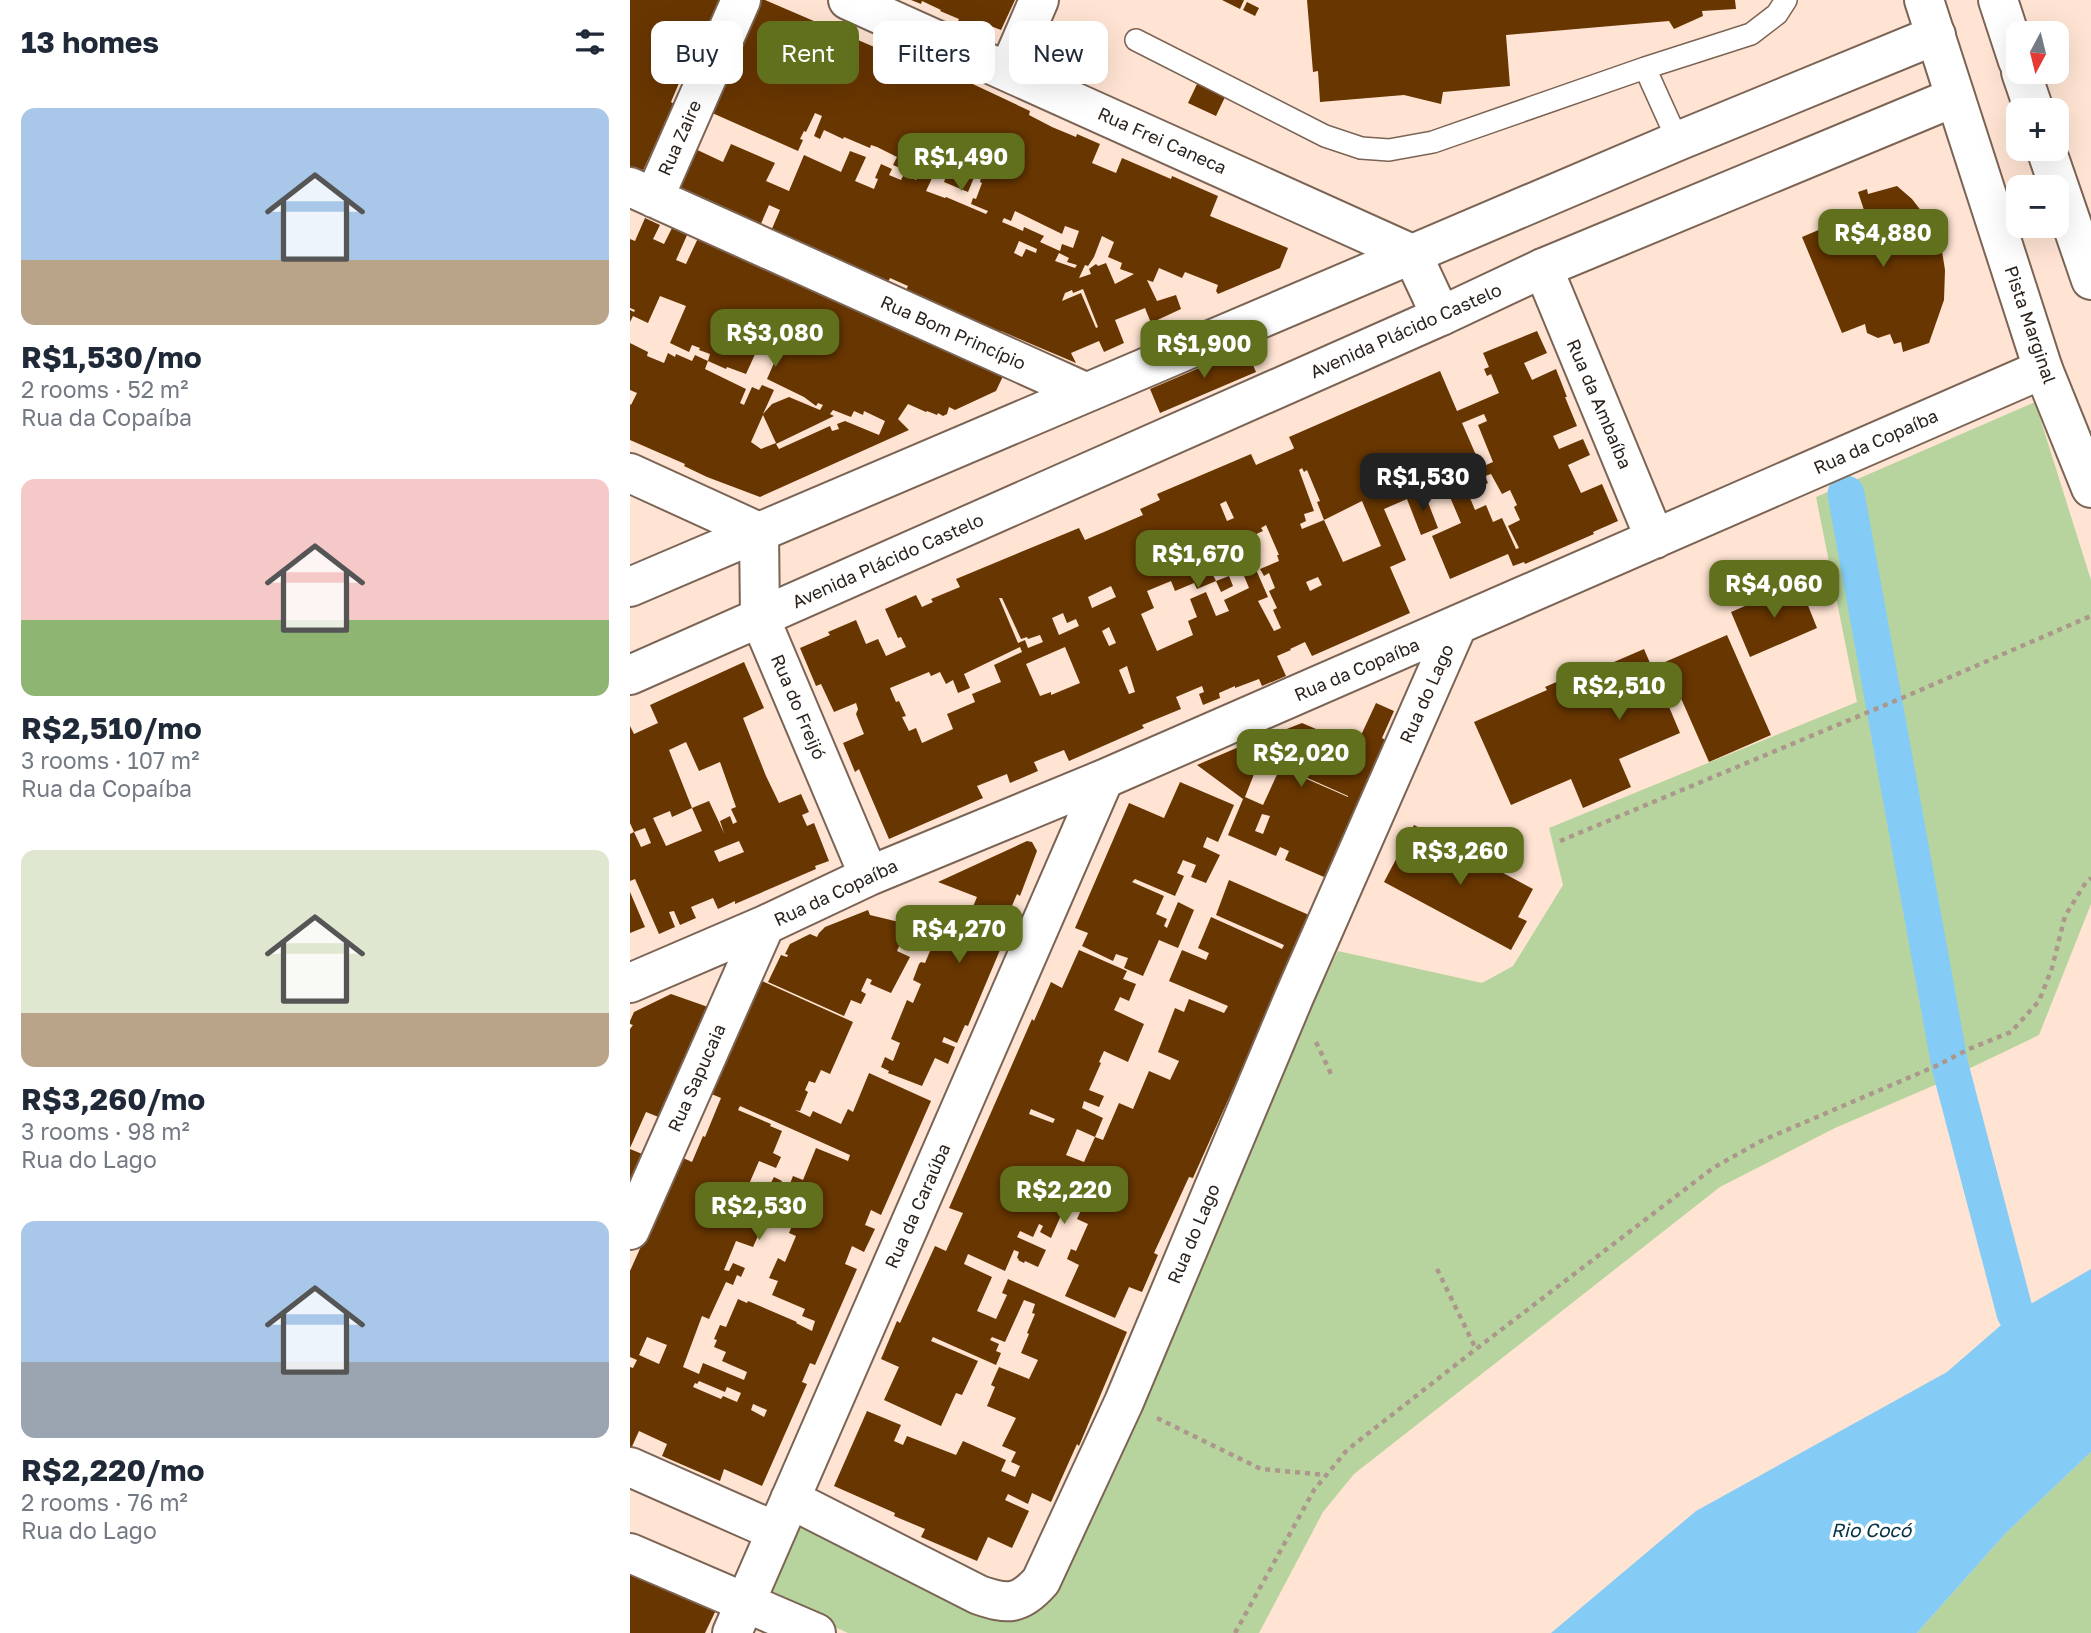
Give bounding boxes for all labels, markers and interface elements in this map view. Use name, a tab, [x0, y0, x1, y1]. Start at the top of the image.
chip: Buy	[651, 21, 743, 84]
chip: Rent	[757, 21, 859, 84]
chip: Filters	[873, 21, 995, 84]
chip: New	[1009, 21, 1108, 84]
north arrow	[2006, 21, 2068, 84]
map controls	[2006, 21, 2069, 238]
icon: filters	[571, 23, 609, 61]
text: 13 homes	[21, 24, 159, 60]
street label: Rua Zaire	[653, 96, 706, 179]
button: +	[2006, 98, 2069, 161]
street label: Rua Frei Caneca	[1095, 102, 1230, 178]
pin: R$1,490	[896, 134, 1026, 193]
text: R$1,490	[914, 142, 1008, 170]
icon: home	[252, 154, 378, 280]
button: −	[2006, 175, 2069, 238]
pin: R$4,880	[1818, 210, 1948, 269]
text: R$4,880	[1834, 218, 1932, 246]
street label: Pista Marginal	[2000, 263, 2062, 387]
street label: Avenida Plácido Castelo	[1306, 278, 1505, 382]
street label: Rua Bom Princípio	[877, 290, 1029, 374]
pin: R$3,080	[710, 310, 840, 369]
text: R$3,080	[726, 318, 824, 346]
pin: R$1,900	[1139, 320, 1269, 380]
text: R$1,900	[1156, 329, 1252, 357]
street label: Rua da Ambaíba	[1563, 335, 1637, 472]
text: R$1,530/mo	[21, 339, 202, 375]
text: 2 rooms · 52 m²	[21, 375, 188, 403]
text: Rua da Copaíba	[21, 403, 192, 431]
street label: Rua da Copaíba	[1810, 404, 1941, 478]
pin: R$1,530	[1358, 454, 1488, 513]
text: R$1,530	[1376, 462, 1470, 490]
street label: Avenida Plácido Castelo	[788, 508, 987, 612]
icon: home	[252, 525, 378, 651]
pin: R$1,670	[1133, 530, 1263, 590]
text: R$1,670	[1152, 539, 1244, 567]
pin: R$4,060	[1709, 560, 1839, 620]
text: R$4,060	[1725, 569, 1823, 597]
street label: Rua da Copaíba	[1291, 633, 1423, 705]
street label: Rua do Lago	[1394, 641, 1458, 747]
street label: Rua do Freijó	[767, 651, 831, 763]
pin: R$2,510	[1554, 662, 1684, 722]
text: R$2,510	[1572, 671, 1666, 699]
text: R$2,510/mo	[21, 710, 202, 746]
pin: R$2,020	[1236, 730, 1366, 789]
text: R$2,020	[1253, 738, 1349, 766]
text: 3 rooms · 107 m²	[21, 746, 199, 774]
text: Rua da Copaíba	[21, 774, 192, 802]
pin: R$3,260	[1395, 828, 1525, 887]
text: R$3,260	[1412, 836, 1508, 864]
street label: Rua da Copaíba	[770, 854, 901, 930]
icon: home	[252, 896, 378, 1022]
pin: R$4,270	[894, 906, 1024, 965]
text: R$4,270	[912, 914, 1006, 942]
street label: Rua Sapucaia	[662, 1020, 730, 1135]
text: R$3,260/mo	[21, 1081, 205, 1117]
text: 3 rooms · 98 m²	[21, 1117, 190, 1145]
street label: Rua da Caraúba	[880, 1140, 955, 1272]
text: Rua do Lago	[21, 1145, 157, 1173]
pin: R$2,220	[999, 1166, 1129, 1226]
text: R$2,220	[1016, 1175, 1112, 1203]
street label: Rua do Lago	[1162, 1180, 1224, 1287]
pin: R$2,530	[694, 1182, 824, 1242]
text: R$2,530	[711, 1191, 807, 1219]
icon: home	[252, 1267, 378, 1393]
text: R$2,220/mo	[21, 1452, 205, 1488]
text: 2 rooms · 76 m²	[21, 1488, 188, 1516]
text: Rua do Lago	[21, 1516, 157, 1544]
water label: Rio Cocó	[1831, 1518, 1913, 1541]

